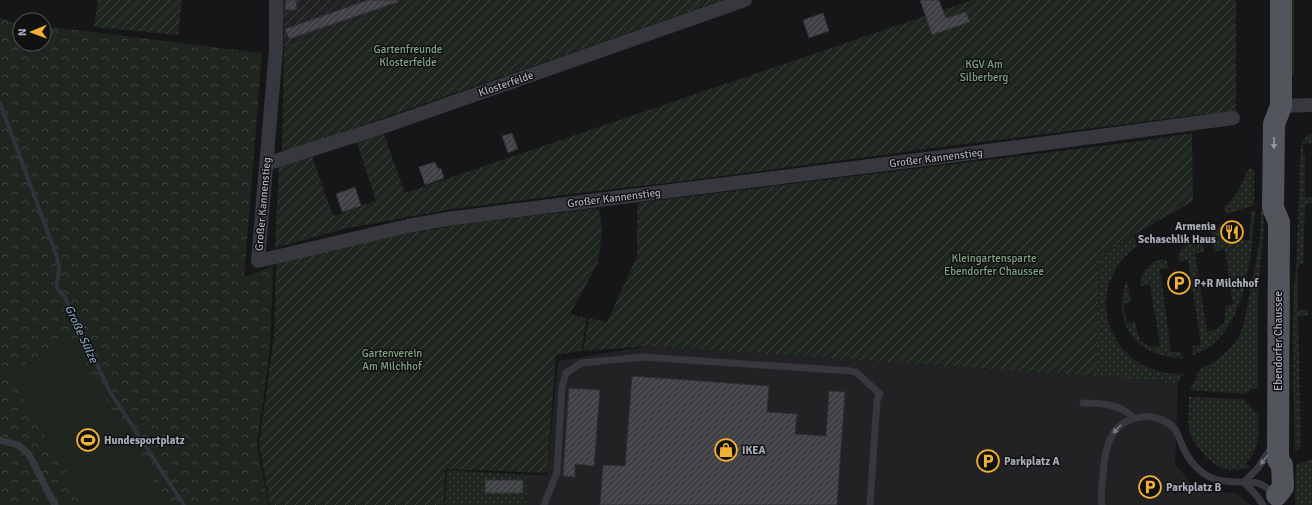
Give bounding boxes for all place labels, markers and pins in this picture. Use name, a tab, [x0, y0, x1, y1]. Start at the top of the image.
restaurant icon: Armenia Schaschlik Haus	[1219, 219, 1245, 245]
place label: Armenia Schaschlik Haus	[1138, 220, 1216, 246]
parking icon: P+R Milchhof	[1166, 270, 1192, 296]
place label: P+R Milchhof	[1194, 277, 1259, 290]
sports icon: Hundesportplatz	[75, 427, 101, 453]
place label: Hundesportplatz	[104, 434, 185, 447]
shop icon: IKEA	[713, 437, 739, 463]
place label: IKEA	[742, 444, 766, 457]
parking icon: Parkplatz A	[975, 448, 1001, 474]
place label: Parkplatz A	[1004, 455, 1060, 468]
parking icon: Parkplatz B	[1137, 474, 1163, 500]
place label: Parkplatz B	[1166, 481, 1222, 494]

